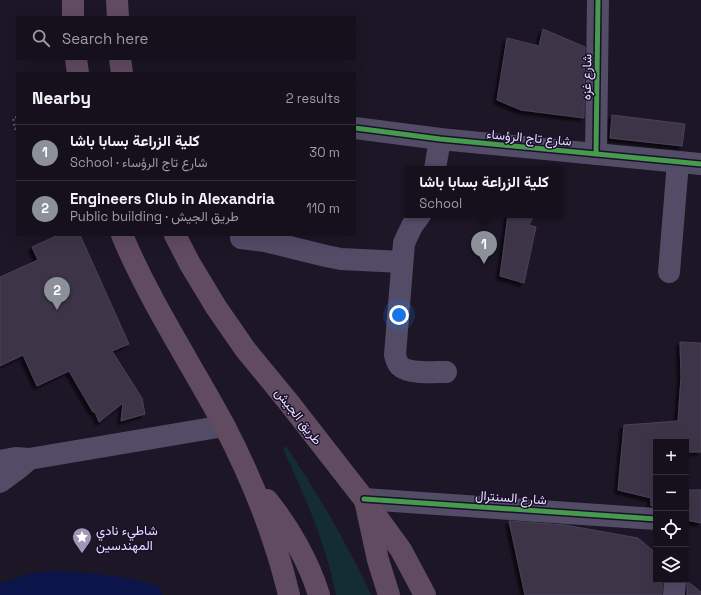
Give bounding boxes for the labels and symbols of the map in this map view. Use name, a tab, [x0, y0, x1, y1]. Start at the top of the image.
street label: شارع غزه	[578, 54, 596, 100]
street label: شارع تاج الرؤساء	[486, 125, 572, 151]
pin: 1	[471, 231, 497, 264]
pin: 2	[44, 277, 70, 310]
your location	[389, 305, 409, 325]
street label: طريق الجيش	[271, 385, 326, 448]
street label: شارع السنترال	[475, 487, 547, 509]
place label: شاطيء نادي المهندسين	[96, 522, 158, 554]
place icon: شاطيء نادي المهندسين	[71, 526, 93, 554]

